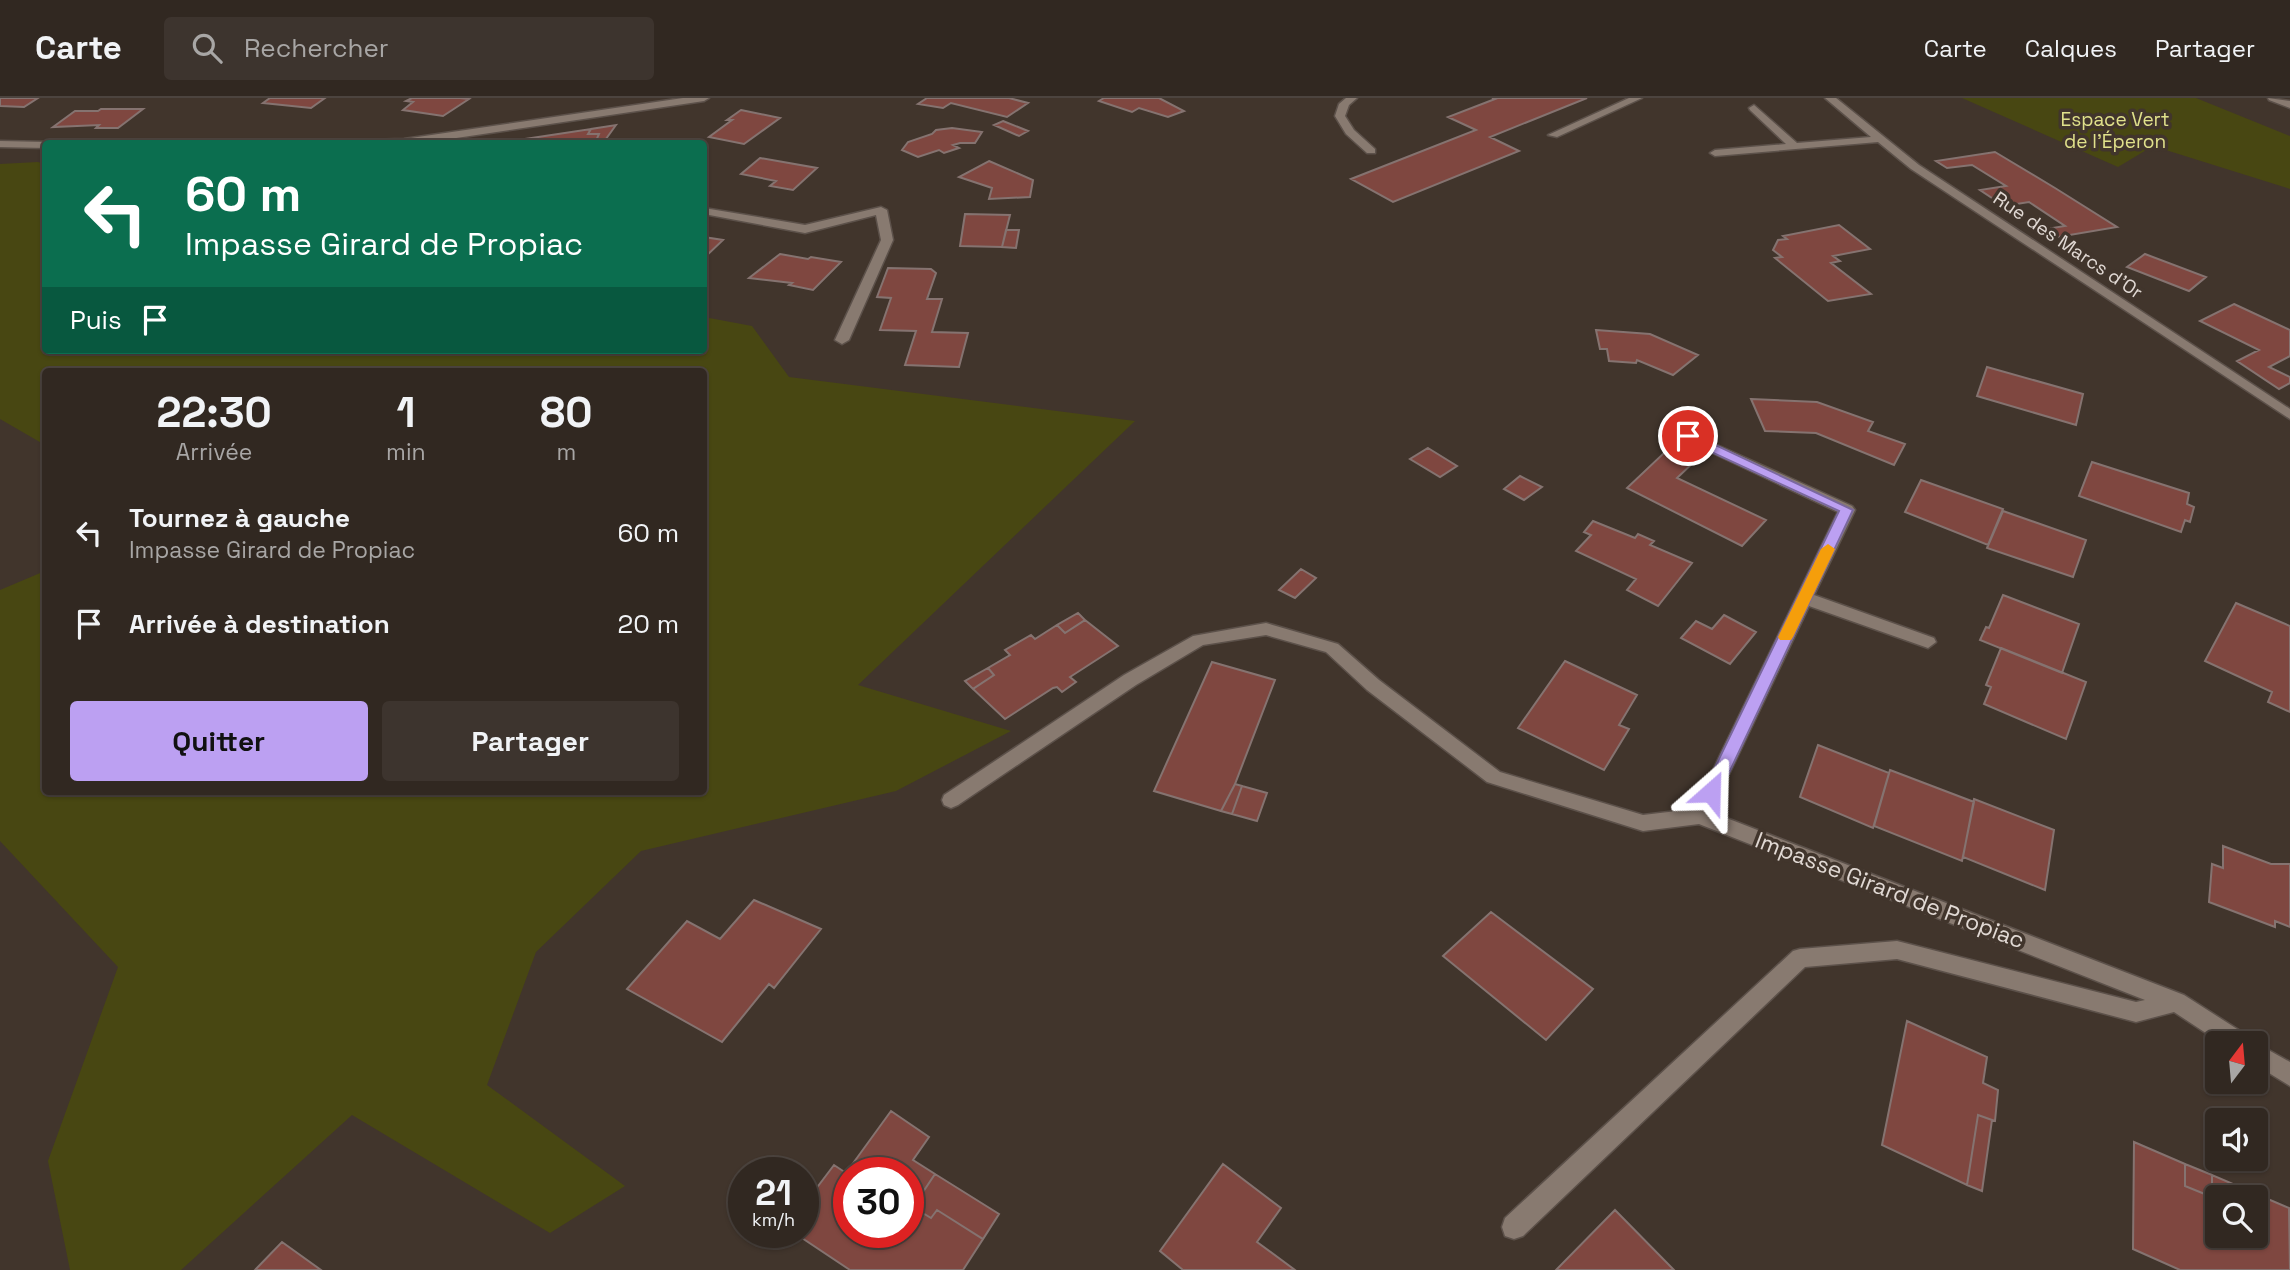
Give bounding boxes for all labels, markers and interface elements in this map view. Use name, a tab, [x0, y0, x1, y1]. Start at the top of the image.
search box	[164, 17, 654, 80]
text: Carte	[35, 27, 122, 69]
icon: search	[188, 29, 226, 67]
text: Rechercher	[244, 31, 389, 65]
text: Carte	[1924, 33, 1987, 64]
text: Calques	[2025, 33, 2117, 64]
text: Partager	[2155, 33, 2255, 64]
park label: Espace Vert de l'Éperon	[2060, 107, 2170, 154]
text: 60 m	[185, 163, 301, 225]
icon: left	[70, 168, 161, 259]
street label: Rue des Marcs d'Or	[1988, 186, 2148, 304]
text: Impasse Girard de Propiac	[185, 224, 583, 264]
icon: arrive	[136, 301, 174, 339]
text: Puis	[70, 303, 122, 337]
text: 22:30	[156, 386, 272, 439]
text: 1	[396, 386, 415, 439]
text: 80	[540, 386, 593, 439]
pin	[1658, 406, 1718, 466]
icon: arrive	[1669, 417, 1707, 455]
text: Arrivée	[176, 437, 252, 467]
text: min	[386, 437, 426, 467]
text: m	[556, 437, 576, 467]
text: Tournez à gauche	[129, 501, 350, 535]
icon: left	[70, 514, 108, 552]
text: 60 m	[617, 516, 679, 550]
text: Impasse Girard de Propiac	[129, 535, 415, 565]
icon: arrive	[70, 605, 108, 643]
text: Arrivée à destination	[129, 607, 390, 641]
text: 20 m	[618, 607, 679, 641]
button: Quitter	[70, 701, 368, 781]
button: Partager	[382, 701, 679, 781]
position arrow	[1674, 755, 1748, 829]
street label: Impasse Girard de Propiac	[1751, 825, 2029, 955]
north arrow	[2205, 1031, 2268, 1094]
map controls	[2205, 1031, 2268, 1248]
button: sound	[2205, 1108, 2268, 1171]
speed limit sign: 30	[833, 1157, 924, 1248]
text: 21	[755, 1171, 792, 1215]
button: search	[2205, 1185, 2268, 1248]
text: km/h	[752, 1208, 795, 1231]

